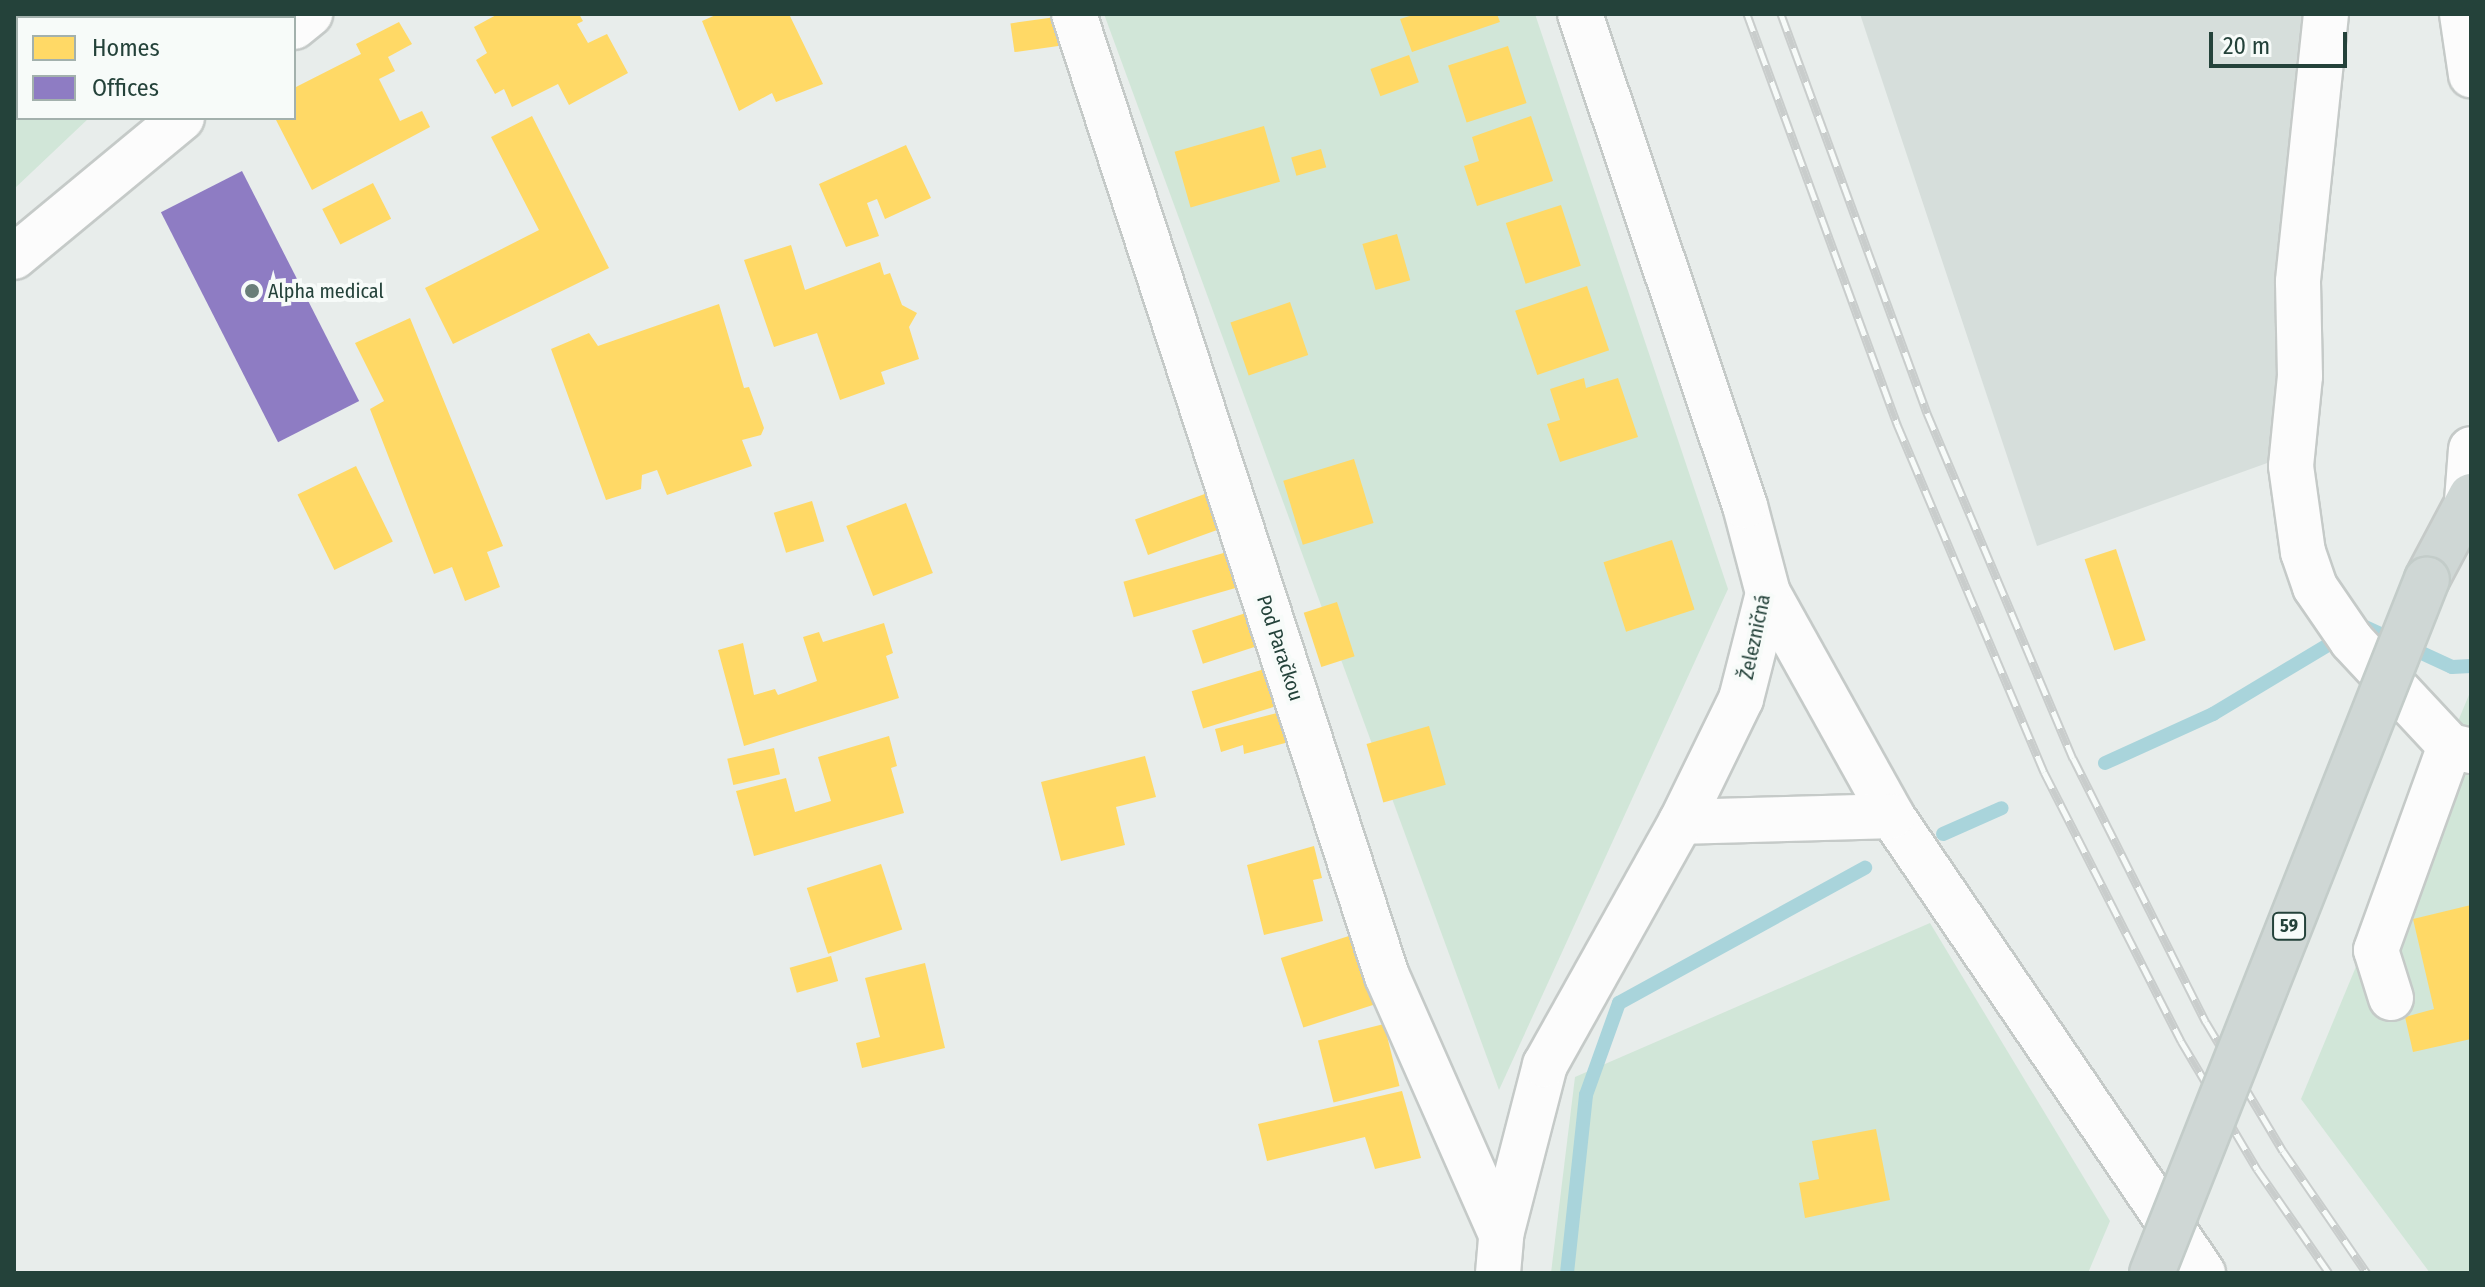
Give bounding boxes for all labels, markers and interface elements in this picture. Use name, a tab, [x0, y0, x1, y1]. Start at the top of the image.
legend	[16, 16, 296, 120]
scale bar	[2213, 16, 2351, 66]
text: 20 m	[2223, 32, 2270, 60]
text: Homes	[92, 34, 160, 62]
text: Offices	[92, 74, 159, 102]
place label: Alpha medical	[268, 279, 384, 303]
marker: Alpha medical	[243, 282, 261, 300]
street label: Pod Paračkou	[1252, 592, 1308, 704]
street label: Železničná	[1734, 592, 1776, 682]
road number: 59	[2271, 912, 2307, 940]

